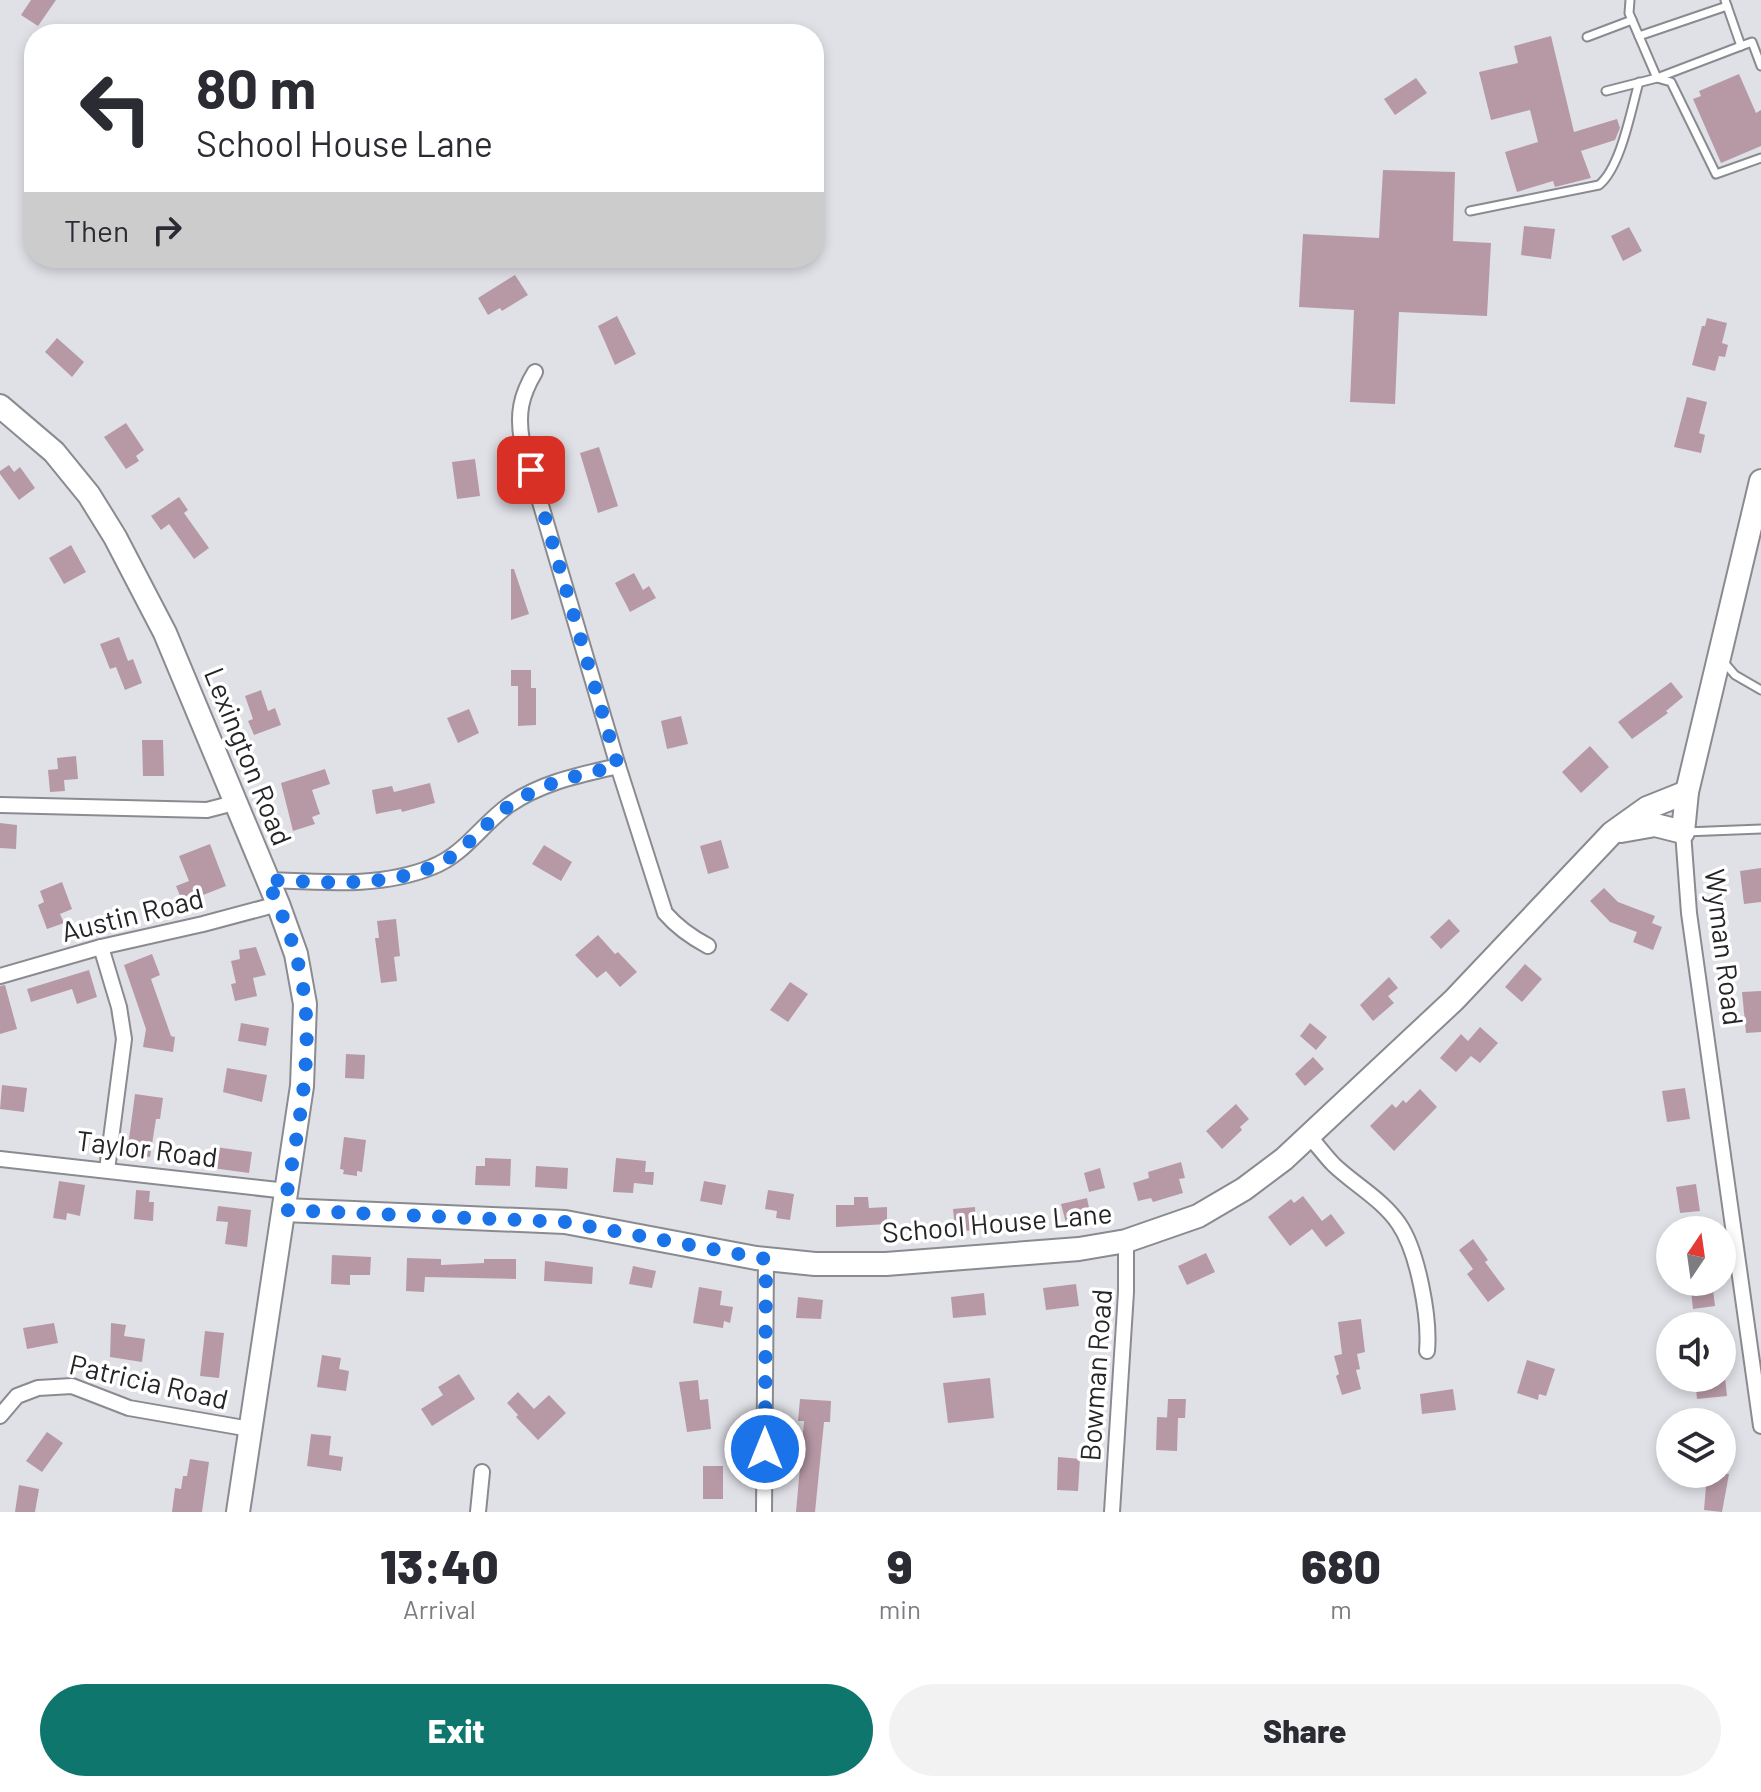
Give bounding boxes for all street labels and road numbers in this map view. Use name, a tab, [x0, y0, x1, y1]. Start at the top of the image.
street label: Lexington Road	[198, 662, 300, 850]
street label: Wyman Road	[1699, 867, 1751, 1027]
street label: Austin Road	[57, 880, 207, 948]
street label: Taylor Road	[74, 1122, 220, 1174]
street label: School House Lane	[880, 1195, 1114, 1249]
street label: Bowman Road	[1072, 1288, 1118, 1462]
street label: Patricia Road	[66, 1346, 232, 1416]

